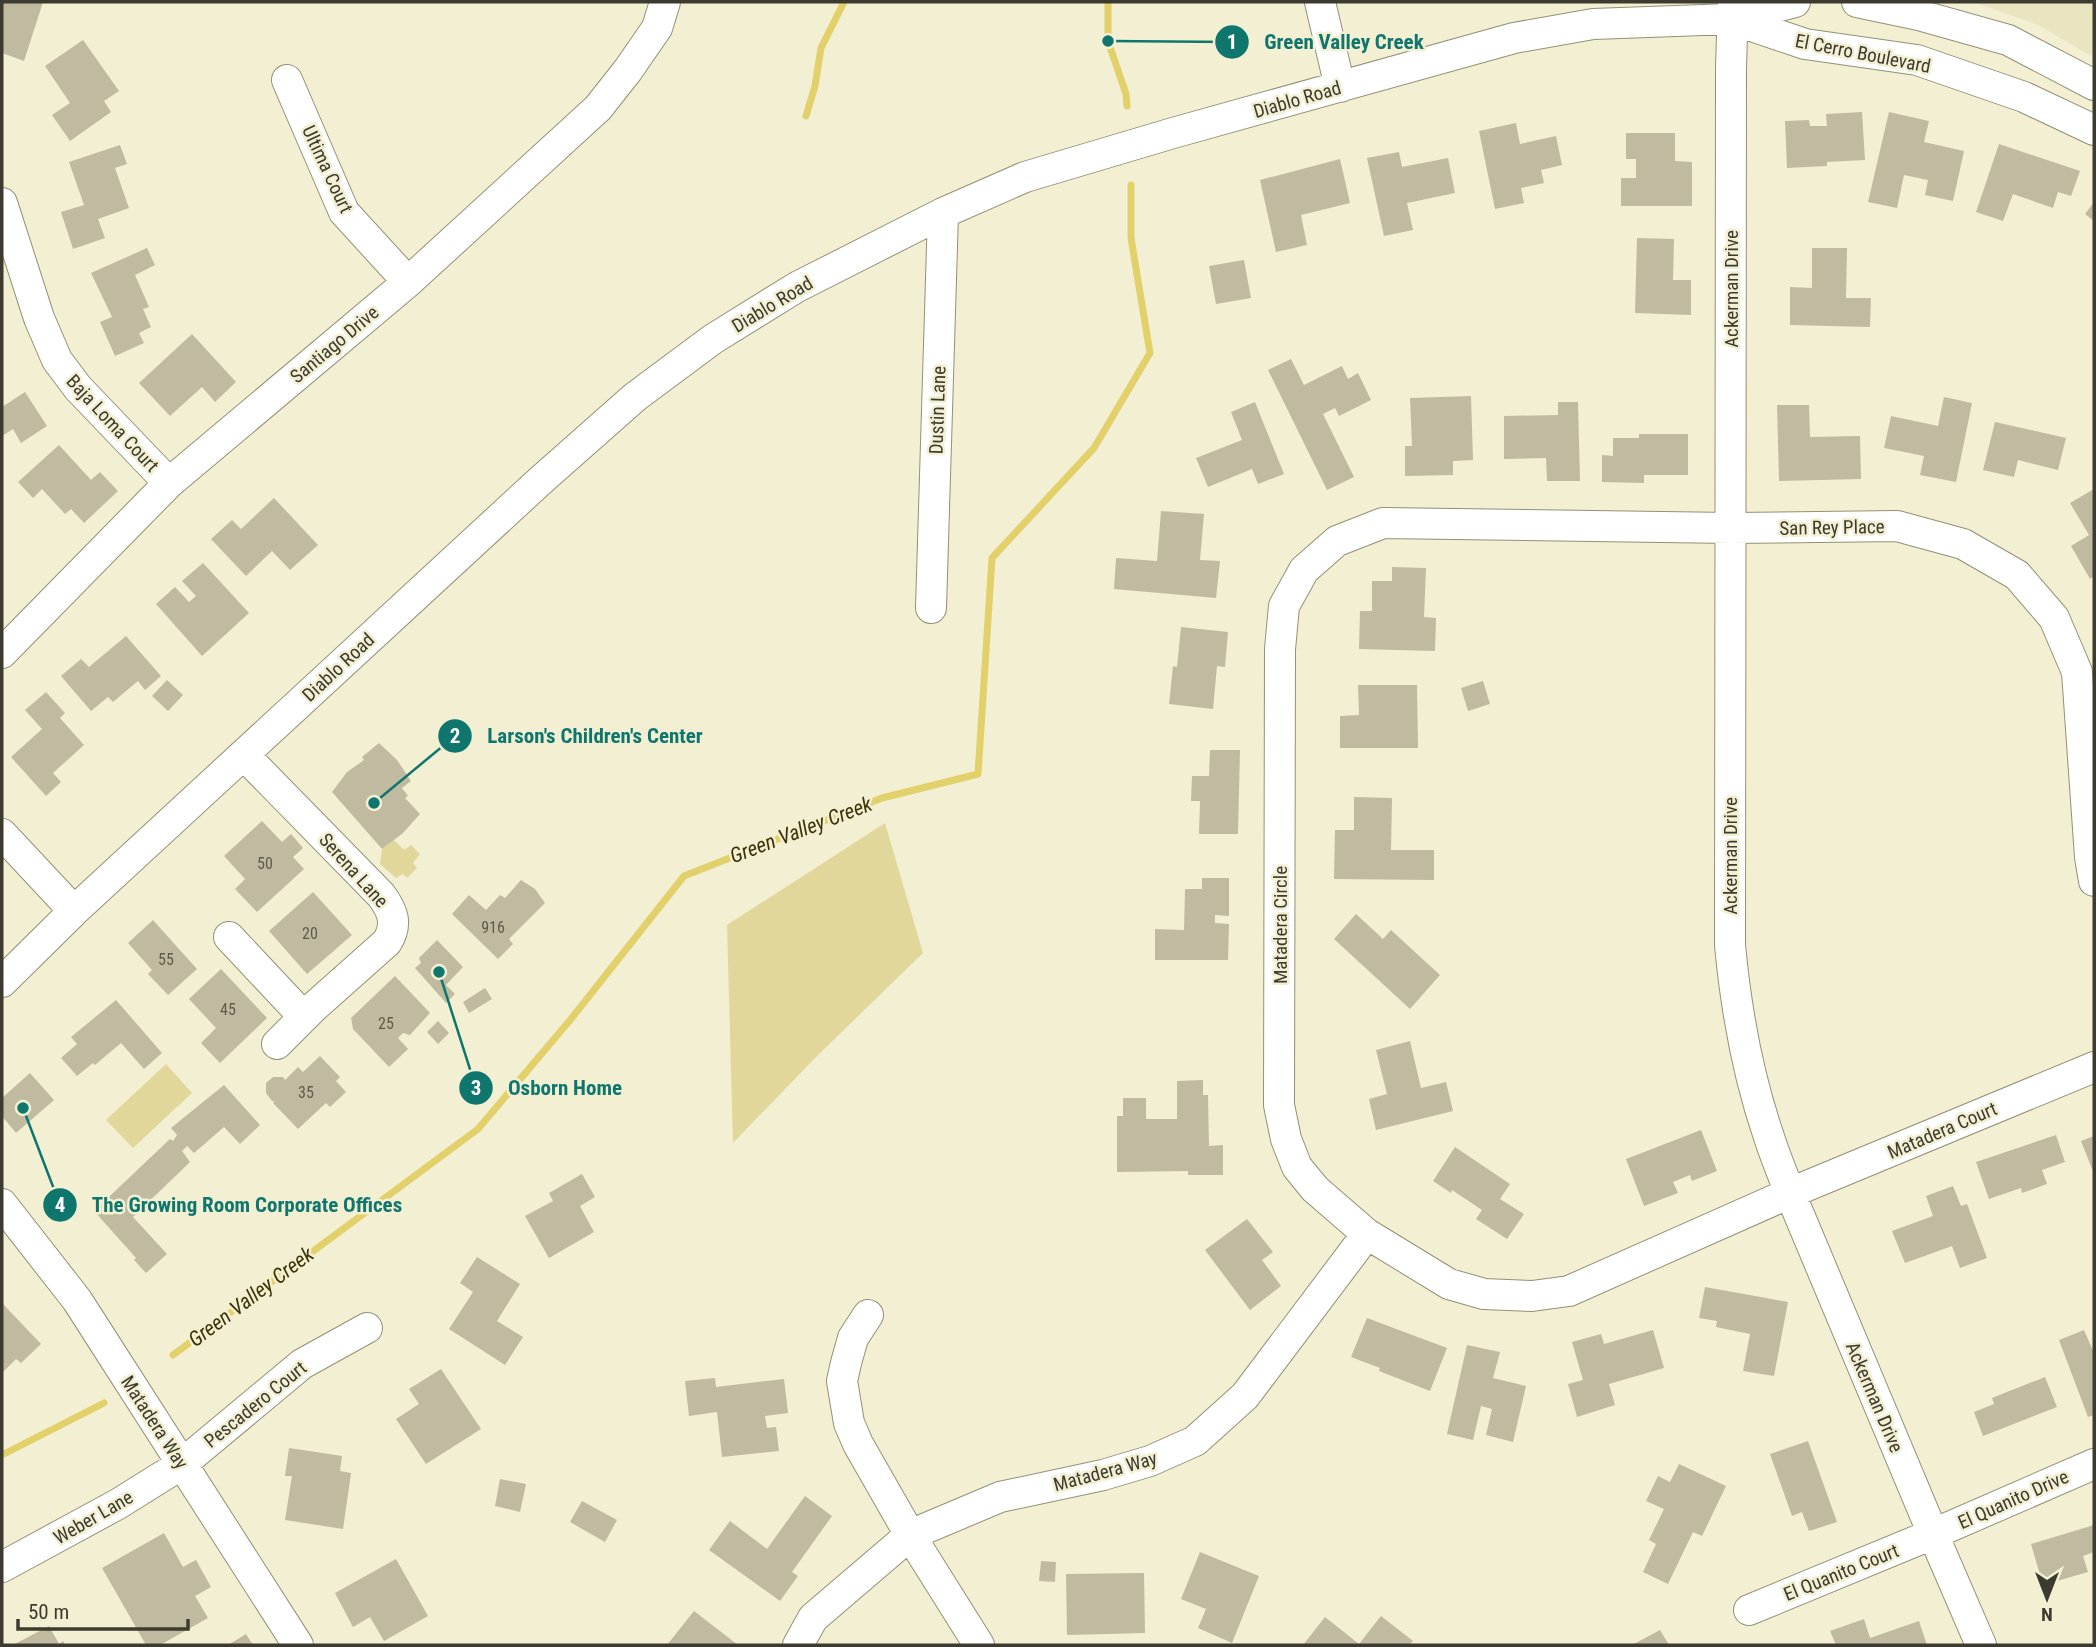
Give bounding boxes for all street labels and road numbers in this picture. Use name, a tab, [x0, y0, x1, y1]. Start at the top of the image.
street label: El Cerro Boulevard	[1793, 29, 1933, 78]
street label: Diablo Road	[1251, 76, 1344, 123]
street label: Ultima Court	[297, 122, 358, 217]
street label: Ackerman Drive	[1720, 230, 1743, 348]
street label: Diablo Road	[728, 271, 817, 337]
street label: Santiago Drive	[285, 301, 383, 388]
street label: Dustin Lane	[924, 365, 951, 455]
street label: Baja Loma Court	[62, 370, 164, 477]
street label: San Rey Place	[1779, 515, 1885, 540]
street label: Diablo Road	[298, 628, 379, 706]
street label: Ackerman Drive	[1719, 797, 1742, 915]
street label: Serena Lane	[314, 828, 393, 912]
street label: Matadera Circle	[1269, 866, 1292, 984]
street label: Matadera Court	[1884, 1097, 2000, 1164]
street label: Ackerman Drive	[1841, 1339, 1908, 1456]
street label: Pescadero Court	[199, 1356, 311, 1453]
street label: Matadera Way	[116, 1371, 193, 1473]
street label: Matadera Way	[1051, 1447, 1160, 1496]
street label: El Quanito Drive	[1954, 1465, 2072, 1534]
street label: Weber Lane	[49, 1485, 137, 1549]
street label: El Quanito Court	[1780, 1539, 1902, 1606]

